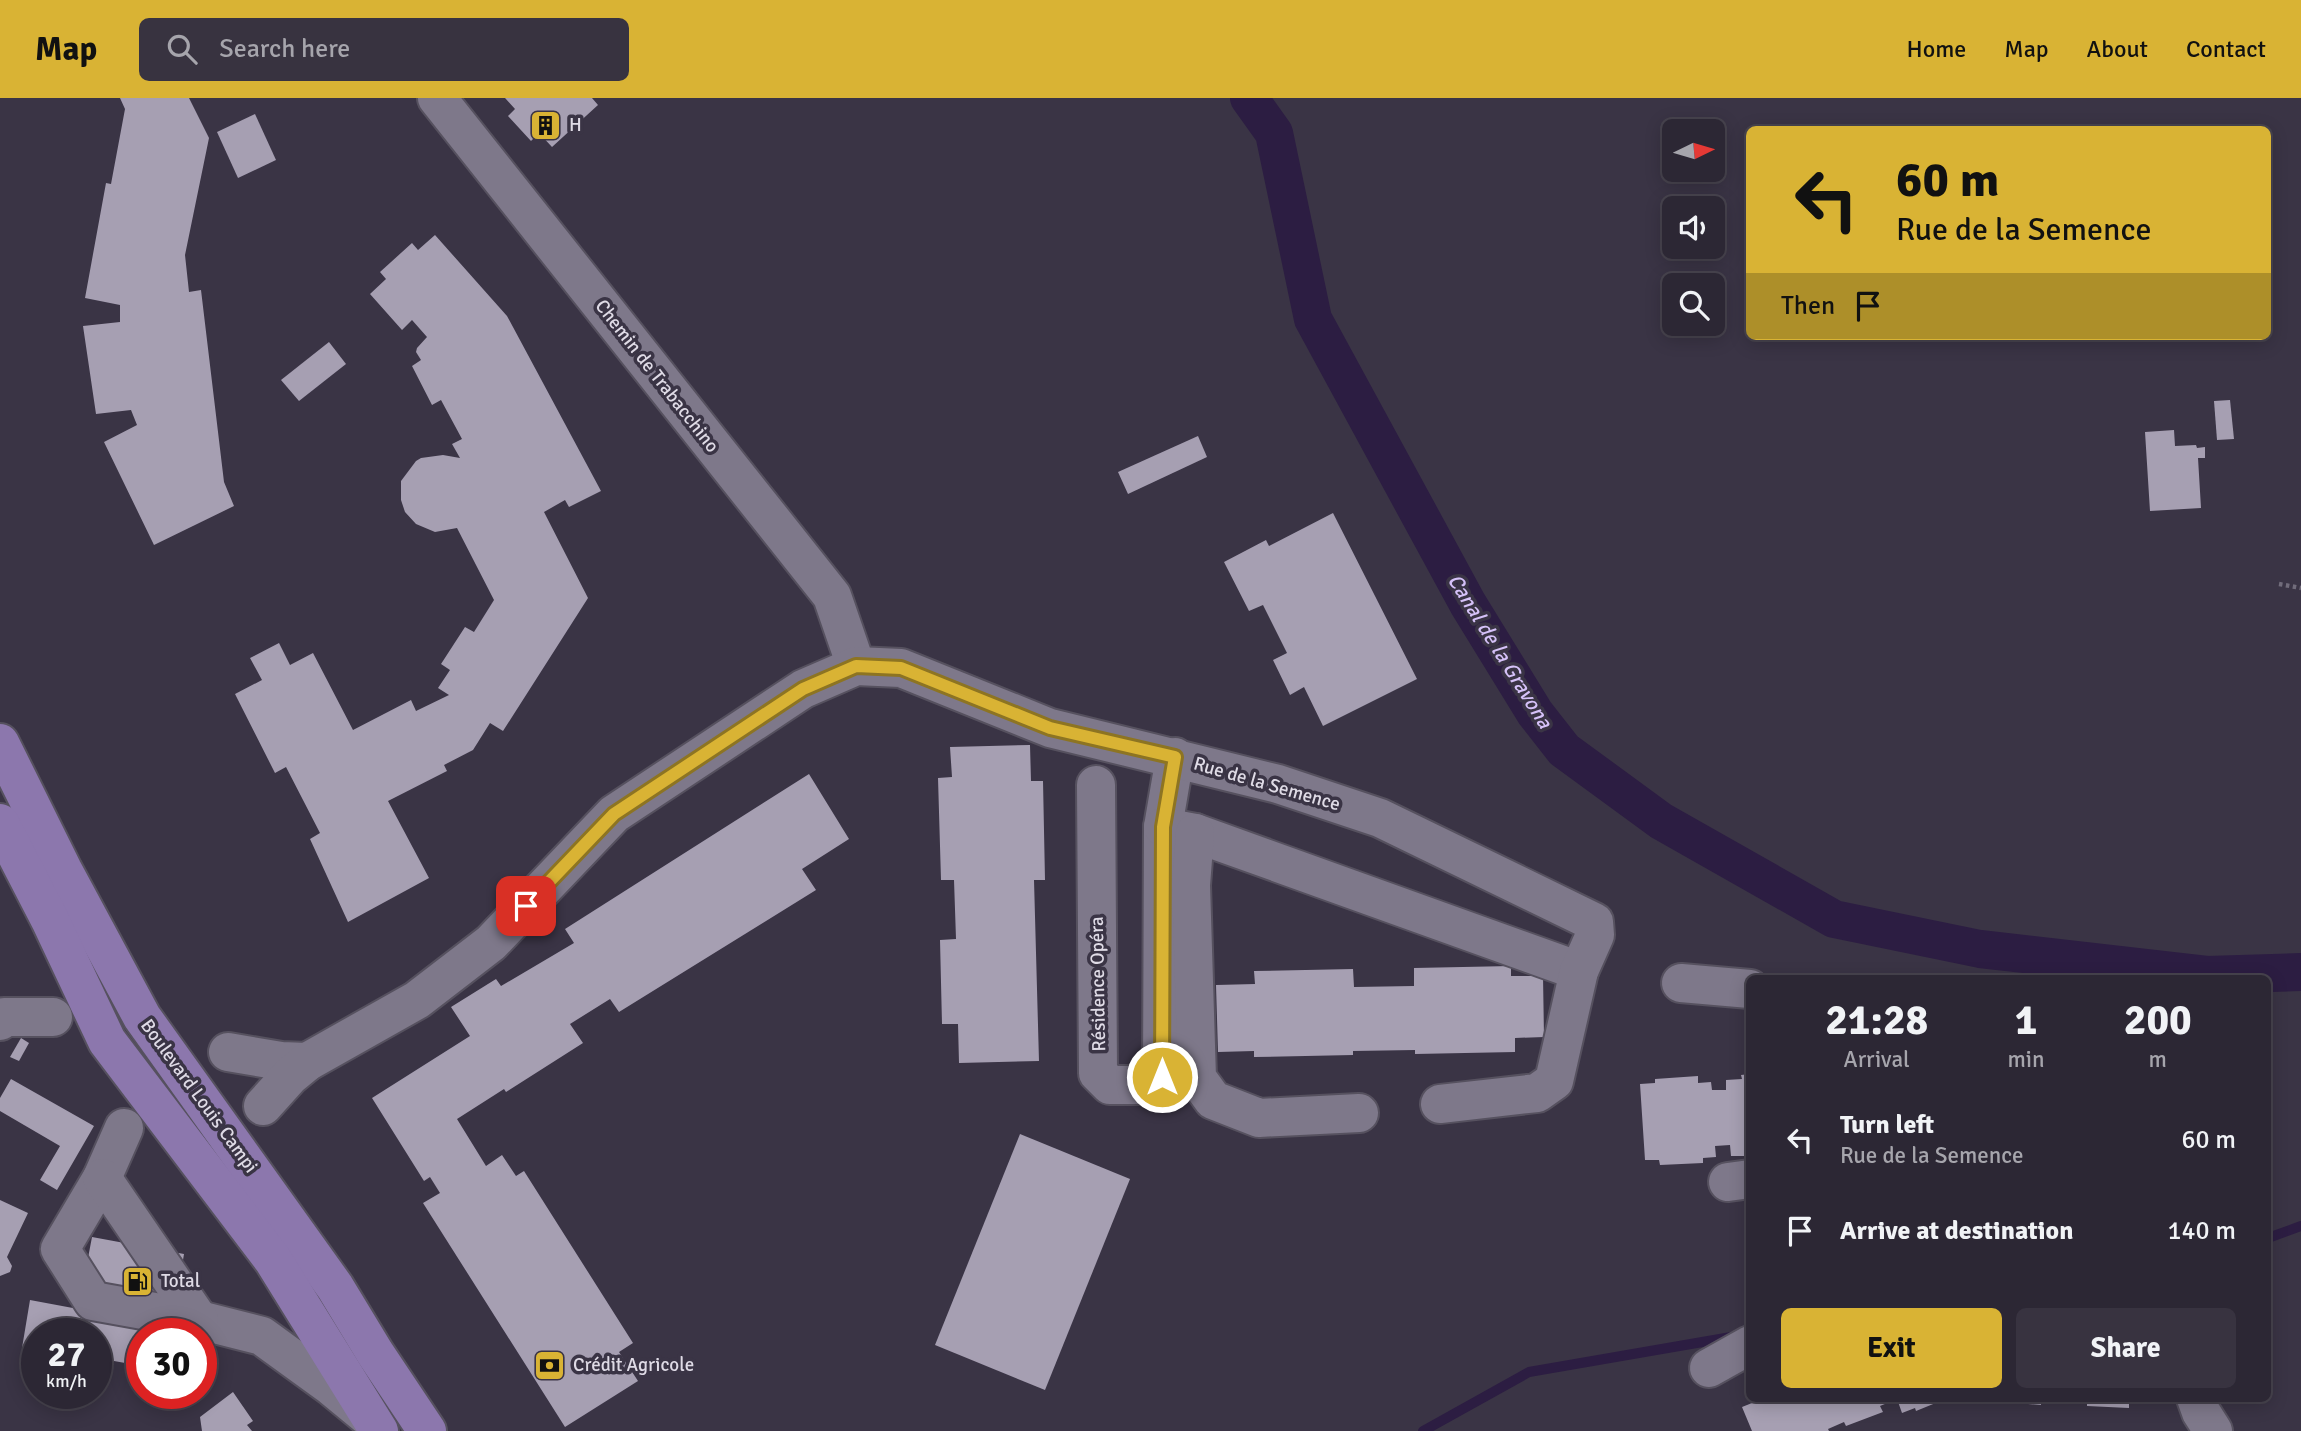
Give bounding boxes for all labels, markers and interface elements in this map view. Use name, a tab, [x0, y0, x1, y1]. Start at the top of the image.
search box	[139, 18, 629, 81]
text: Map	[35, 29, 97, 70]
icon: search	[163, 30, 201, 68]
text: Search here	[219, 33, 350, 65]
text: Home	[1906, 34, 1966, 64]
text: Map	[2004, 34, 2049, 64]
text: About	[2087, 34, 2148, 64]
text: Contact	[2186, 34, 2266, 64]
building icon: H	[529, 108, 563, 142]
place label: H	[569, 113, 582, 137]
north arrow	[1662, 119, 1726, 182]
map controls	[1662, 119, 1725, 336]
text: 60 m	[1896, 150, 1999, 210]
icon: left	[1781, 154, 1872, 245]
button: sound	[1662, 196, 1725, 259]
text: Rue de la Semence	[1896, 210, 2151, 249]
button: search	[1662, 273, 1725, 336]
icon: arrive	[1849, 287, 1887, 325]
text: Then	[1781, 290, 1835, 322]
street label: Chemin de Trabacchino	[590, 295, 724, 458]
water label: Canal de la Gravona	[1442, 569, 1559, 734]
street label: Rue de la Semence	[1191, 752, 1343, 816]
pin	[496, 876, 556, 936]
icon: arrive	[507, 887, 545, 925]
street label: Résidence Opéra	[1085, 916, 1111, 1052]
text: 21:28	[1825, 995, 1928, 1046]
text: 1	[2015, 995, 2037, 1046]
text: 200	[2124, 995, 2192, 1046]
street label: Boulevard Louis Campi	[135, 1014, 263, 1178]
position arrow	[1125, 1040, 1199, 1114]
text: Arrival	[1844, 1045, 1910, 1074]
text: min	[2007, 1045, 2045, 1074]
text: m	[2149, 1045, 2167, 1074]
text: Turn left	[1840, 1109, 1934, 1141]
icon: left	[1781, 1121, 1819, 1159]
text: 60 m	[2181, 1124, 2236, 1156]
text: Rue de la Semence	[1840, 1141, 2024, 1170]
icon: arrive	[1781, 1212, 1819, 1250]
text: Arrive at destination	[1840, 1215, 2073, 1247]
text: 140 m	[2167, 1215, 2236, 1247]
fuel station icon: Total	[121, 1264, 155, 1298]
place label: Total	[161, 1269, 200, 1293]
button: Exit	[1781, 1308, 2002, 1388]
button: Share	[2016, 1308, 2236, 1388]
speed limit sign: 30	[126, 1318, 217, 1409]
text: 27	[48, 1333, 85, 1376]
bank icon: Crédit Agricole	[533, 1348, 567, 1382]
place label: Crédit Agricole	[573, 1353, 694, 1377]
text: km/h	[46, 1370, 87, 1392]

